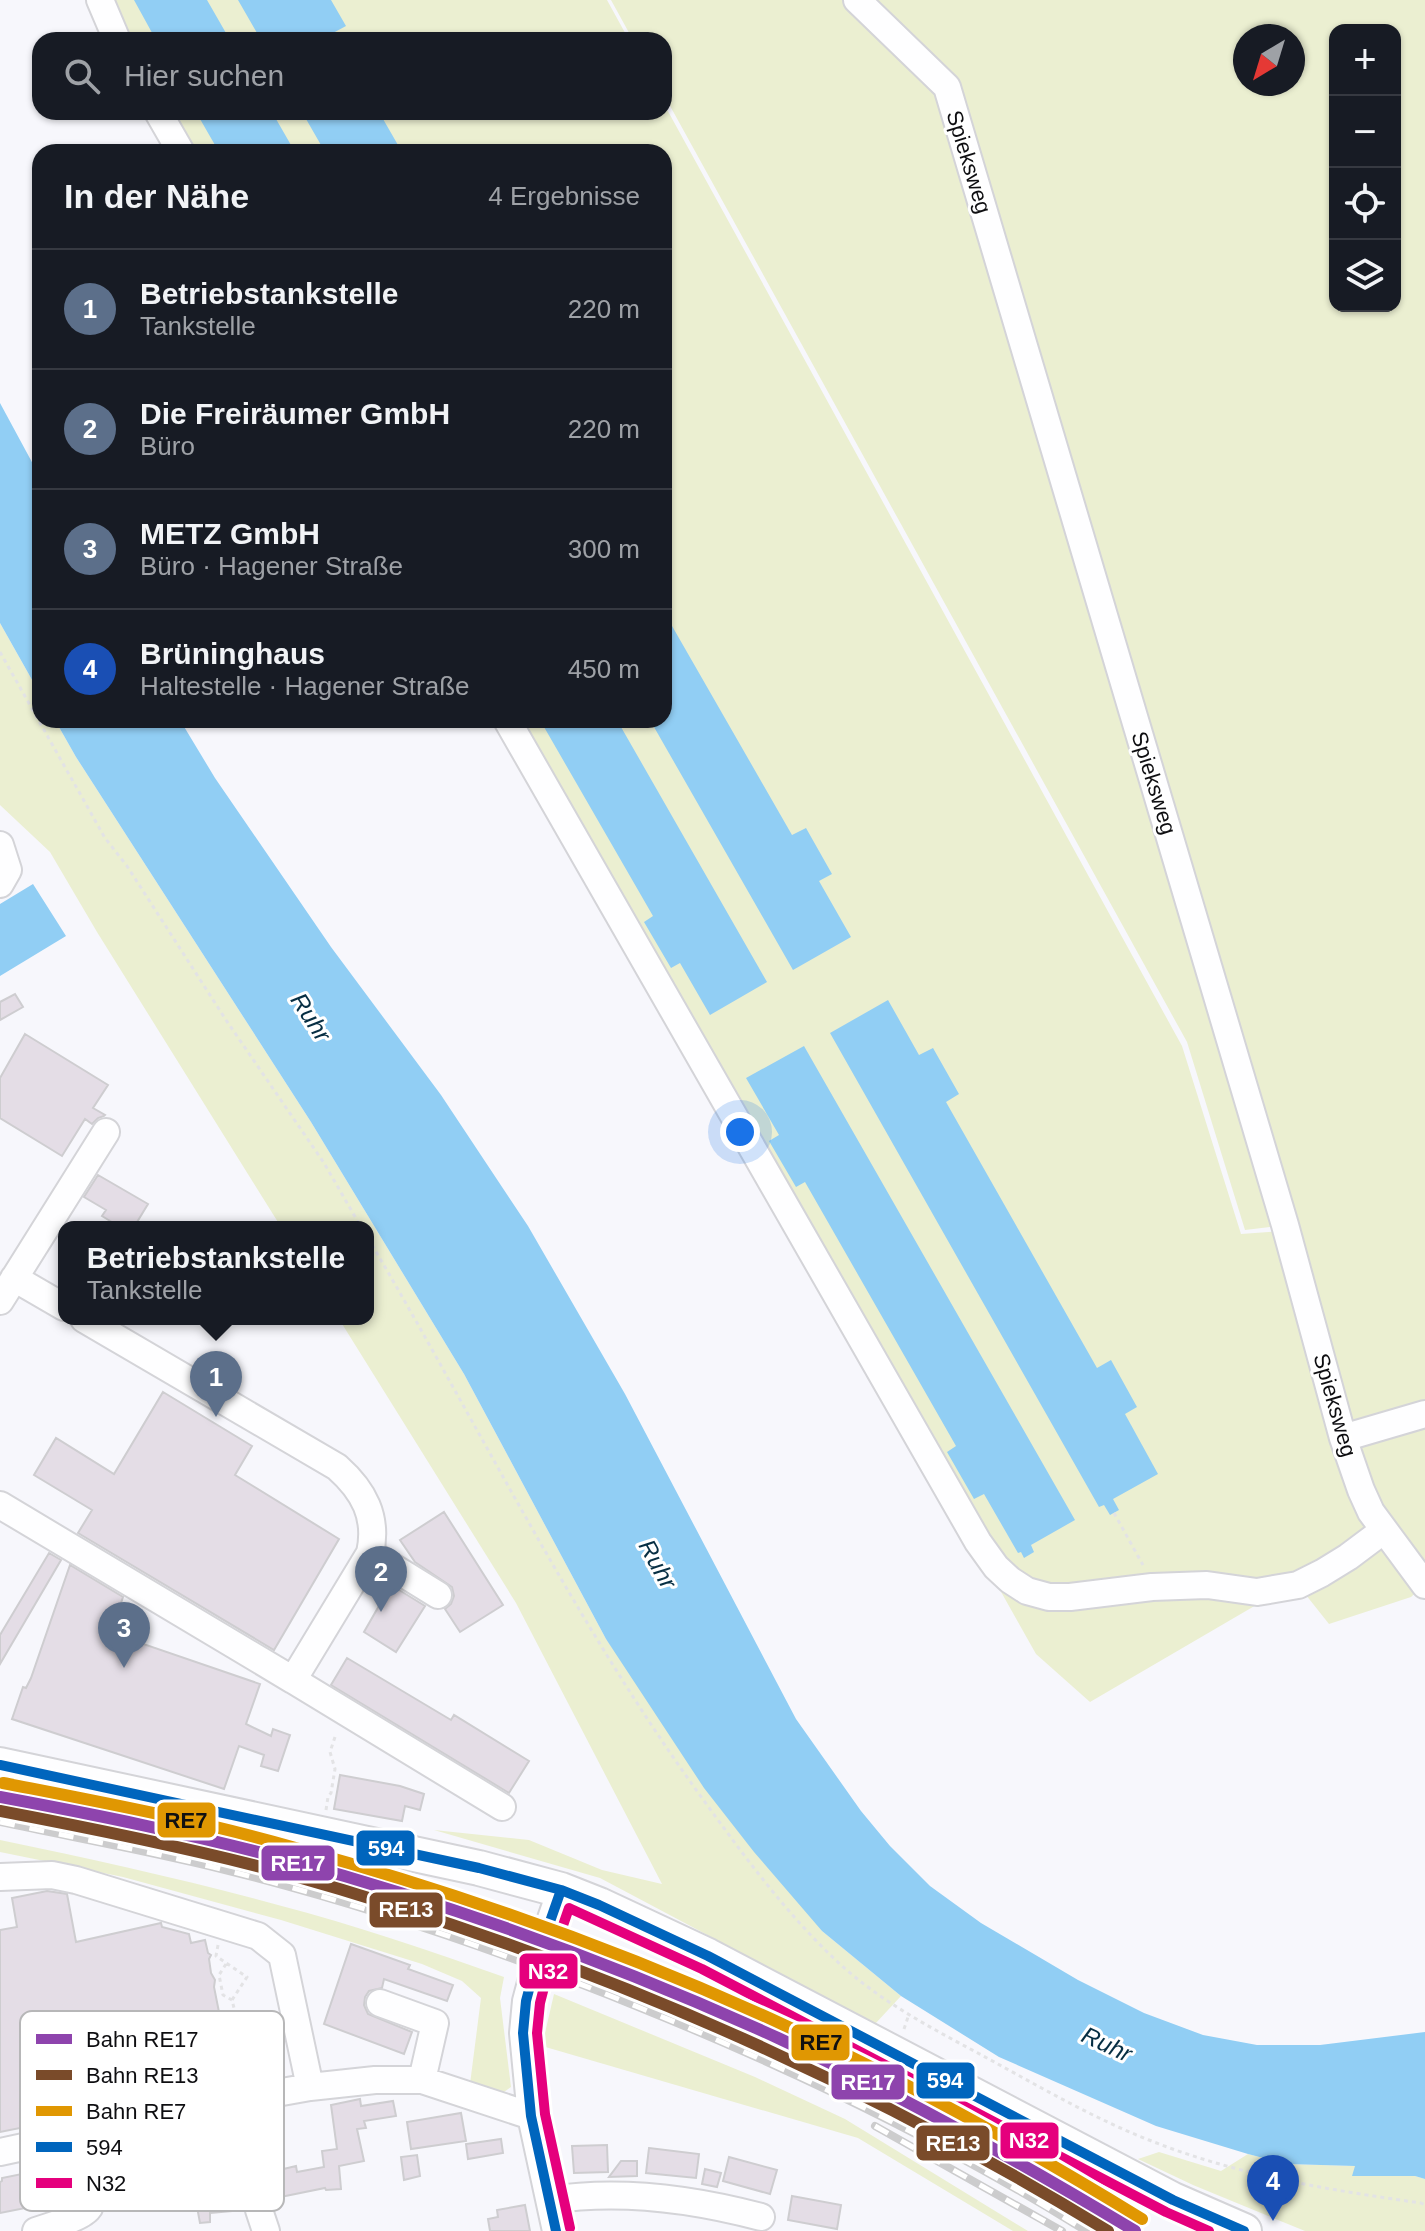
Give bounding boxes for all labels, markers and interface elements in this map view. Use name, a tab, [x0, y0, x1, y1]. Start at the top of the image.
north arrow	[1233, 24, 1305, 96]
map controls	[1329, 24, 1401, 312]
button: +	[1329, 24, 1401, 96]
search box	[32, 32, 672, 120]
icon: search	[60, 54, 104, 98]
text: Hier suchen	[124, 59, 284, 92]
button: −	[1329, 96, 1401, 168]
street label: Spieksweg	[941, 107, 997, 217]
button: locate	[1329, 168, 1401, 240]
text: In der Nähe	[64, 177, 249, 215]
text: 4 Ergebnisse	[488, 181, 640, 211]
button: layers	[1329, 240, 1401, 312]
text: Betriebstankstelle	[140, 277, 398, 310]
text: 1	[83, 294, 97, 324]
text: 220 m	[568, 294, 640, 324]
text: Tankstelle	[140, 311, 256, 341]
text: Die Freiräumer GmbH	[140, 397, 450, 430]
text: 2	[83, 414, 97, 444]
text: 220 m	[568, 414, 640, 444]
text: Büro	[140, 431, 195, 461]
text: METZ GmbH	[140, 517, 320, 550]
text: 3	[83, 534, 97, 564]
text: 300 m	[568, 534, 640, 564]
text: Büro · Hagener Straße	[140, 551, 403, 581]
text: Brüninghaus	[140, 637, 325, 670]
text: 4	[83, 654, 97, 684]
text: 450 m	[568, 654, 640, 684]
text: Haltestelle · Hagener Straße	[140, 671, 469, 701]
street label: Spieksweg	[1126, 728, 1182, 838]
water label: Ruhr	[286, 988, 337, 1047]
your location	[720, 1112, 760, 1152]
popup	[58, 1221, 374, 1325]
text: Betriebstankstelle	[87, 1241, 345, 1274]
text: Tankstelle	[87, 1275, 202, 1305]
street label: Spieksweg	[1308, 1350, 1362, 1460]
pin: 1	[190, 1351, 242, 1417]
water label: Ruhr	[634, 1535, 683, 1594]
pin: 2	[355, 1546, 407, 1612]
pin: 3	[98, 1602, 150, 1668]
line badge: RE7	[156, 1801, 217, 1839]
text: RE7	[165, 1808, 207, 1833]
line badge: 594	[355, 1829, 416, 1867]
text: 594	[368, 1836, 405, 1861]
line badge: RE17	[260, 1844, 336, 1882]
text: RE17	[270, 1851, 326, 1876]
line badge: RE13	[368, 1891, 444, 1929]
text: RE13	[378, 1897, 434, 1922]
line badge: N32	[518, 1952, 579, 1990]
text: N32	[528, 1959, 568, 1984]
legend	[20, 2011, 284, 2211]
water label: Ruhr	[1078, 2021, 1137, 2068]
line badge: RE7	[790, 2023, 851, 2062]
text: Bahn RE17	[86, 2027, 199, 2052]
text: RE7	[800, 2030, 842, 2055]
line badge: 594	[915, 2061, 976, 2100]
text: Bahn RE13	[86, 2063, 199, 2088]
line badge: RE17	[830, 2063, 906, 2101]
text: 594	[927, 2068, 964, 2093]
text: RE17	[840, 2070, 896, 2095]
text: Bahn RE7	[86, 2099, 186, 2124]
line badge: N32	[999, 2121, 1060, 2160]
line badge: RE13	[915, 2124, 991, 2162]
text: N32	[1009, 2128, 1049, 2153]
text: RE13	[925, 2131, 981, 2156]
text: 594	[86, 2135, 123, 2160]
pin: 4	[1247, 2155, 1299, 2221]
text: N32	[86, 2171, 126, 2196]

